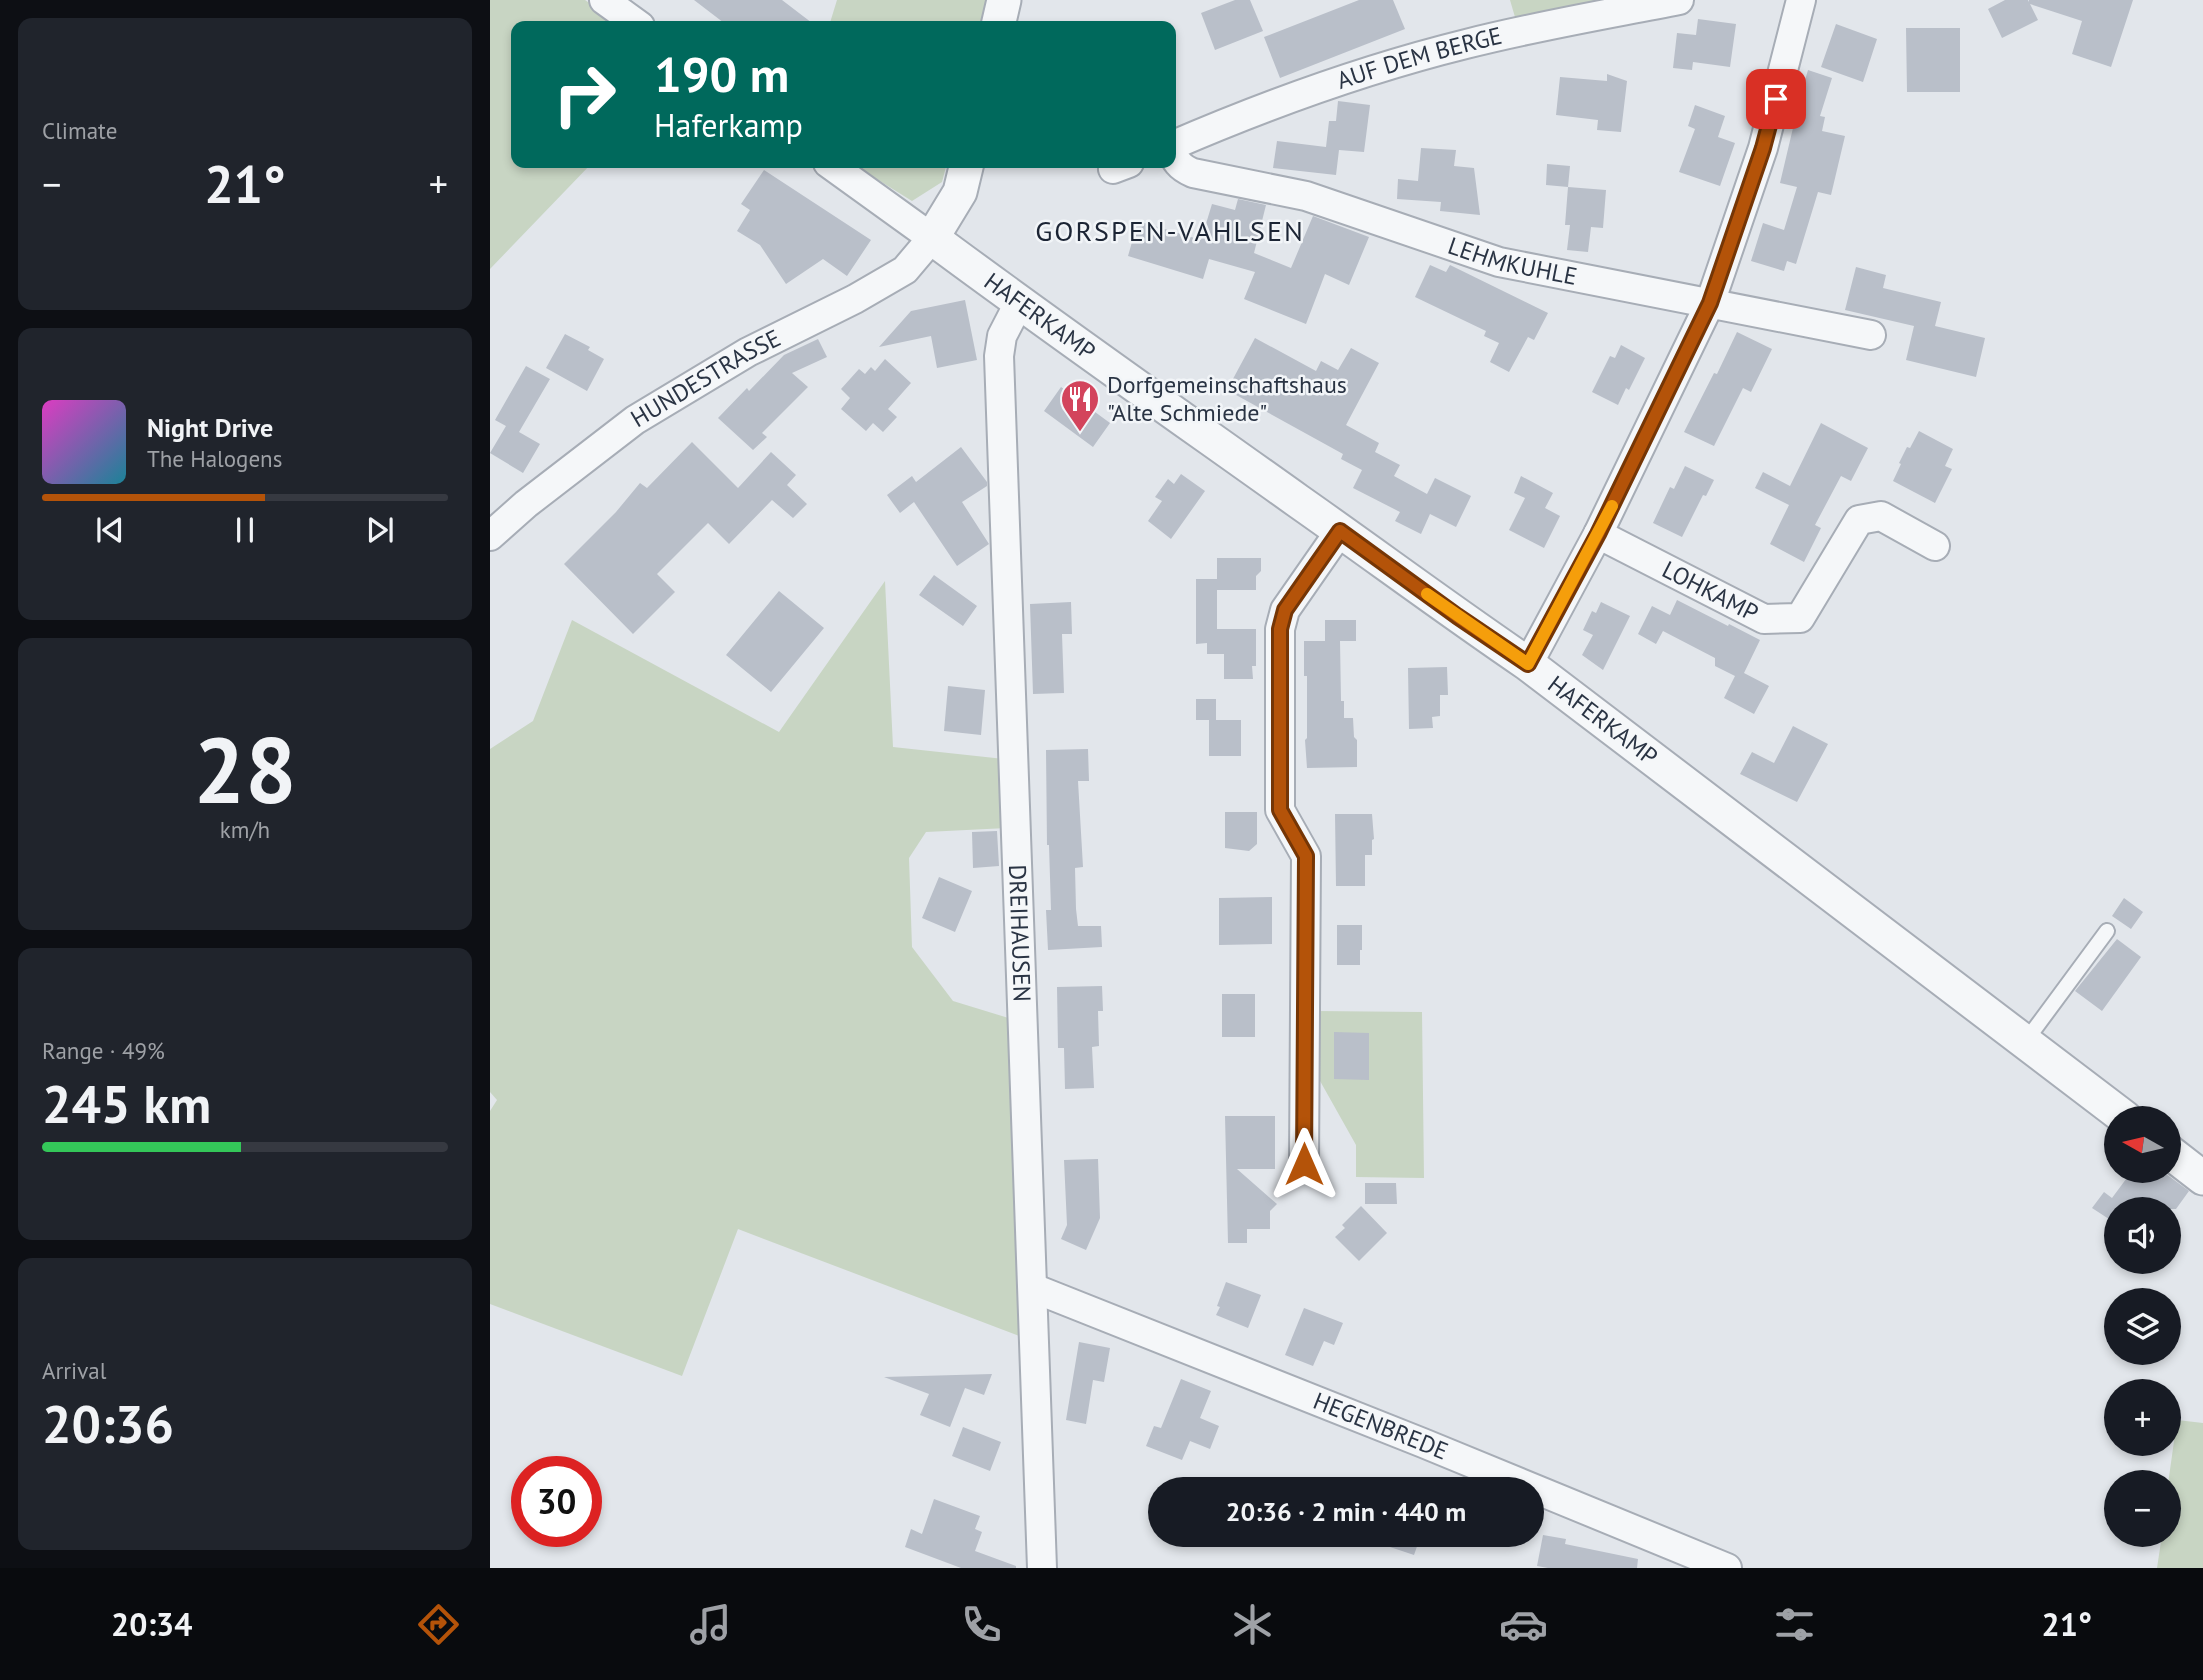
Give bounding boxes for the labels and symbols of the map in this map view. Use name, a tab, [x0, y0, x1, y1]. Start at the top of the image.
street label: AUF DEM BERGE	[1333, 20, 1505, 96]
pin	[1746, 69, 1806, 129]
district label: GORSPEN-VAHLSEN	[1035, 212, 1305, 249]
street label: LEHMKUHLE	[1444, 230, 1580, 292]
street label: HAFERKAMP	[978, 266, 1102, 367]
street label: HUNDESTRASSE	[625, 322, 786, 434]
place label: Dorfgemeinschaftshaus "Alte Schmiede"	[1107, 369, 1347, 428]
restaurant icon: Dorfgemeinschaftshaus "Alte Schmiede"	[1059, 378, 1101, 433]
street label: LOHKAMP	[1657, 554, 1764, 628]
street label: HAFERKAMP	[1542, 669, 1664, 772]
street label: DREIHAUSEN	[1002, 864, 1038, 1003]
north arrow	[2104, 1106, 2180, 1183]
position arrow	[1267, 1127, 1341, 1201]
street label: HEGENBREDE	[1309, 1385, 1453, 1467]
speed limit sign: 30	[511, 1456, 602, 1547]

